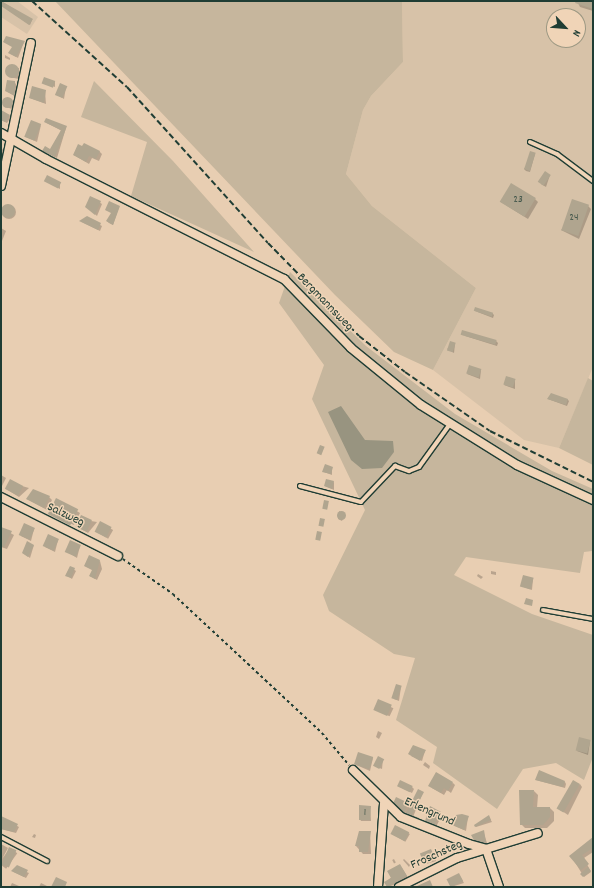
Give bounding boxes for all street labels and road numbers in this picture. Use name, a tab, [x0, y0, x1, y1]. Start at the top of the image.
street label: Bergmannsweg	[292, 271, 356, 335]
street label: Salzweg	[44, 500, 86, 532]
street label: Erlengrund	[401, 795, 457, 831]
street label: Froschsteg	[409, 838, 465, 874]

